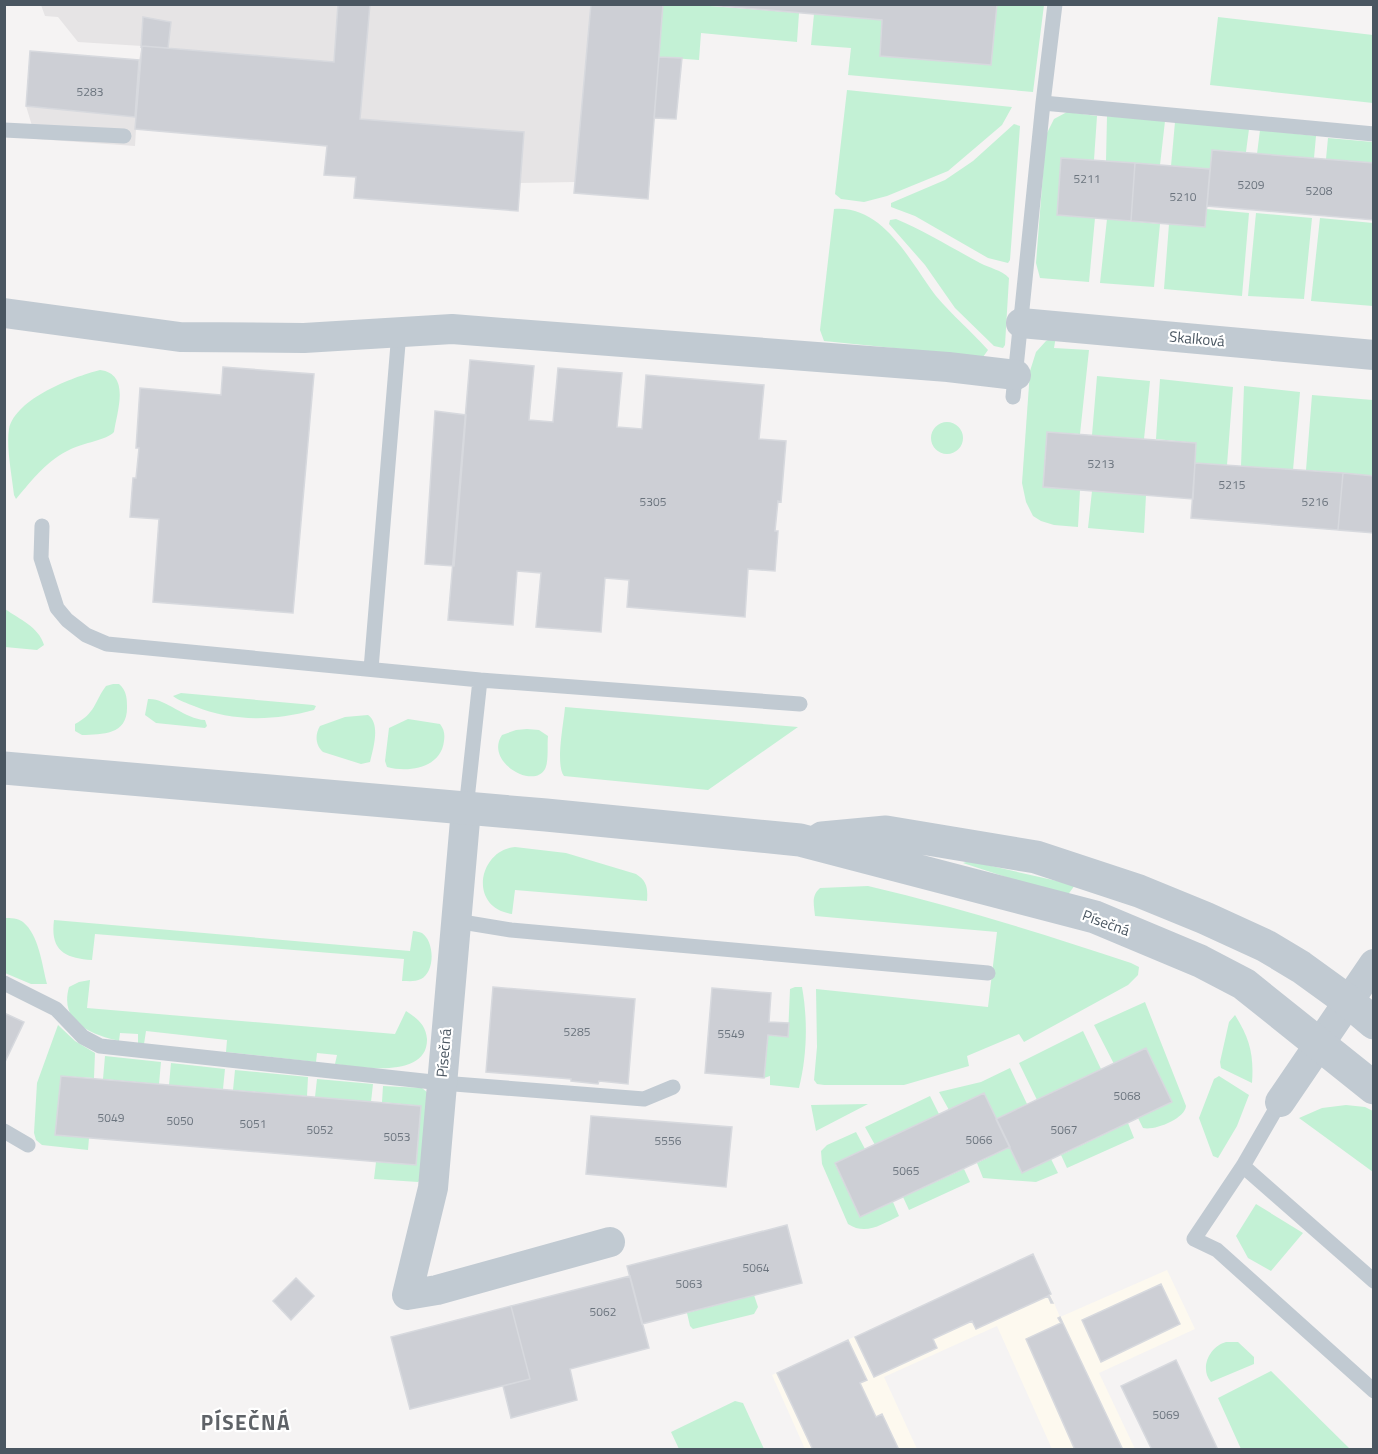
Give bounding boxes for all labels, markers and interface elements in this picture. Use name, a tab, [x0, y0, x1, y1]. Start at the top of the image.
house number: 5283	[77, 82, 103, 101]
house number: 5211	[1074, 169, 1100, 188]
house number: 5209	[1238, 175, 1265, 194]
house number: 5208	[1306, 181, 1333, 200]
house number: 5210	[1170, 187, 1197, 206]
street label: Skalková	[1168, 325, 1226, 352]
house number: 5213	[1088, 454, 1114, 473]
house number: 5215	[1219, 475, 1246, 494]
house number: 5305	[640, 492, 667, 511]
house number: 5216	[1302, 492, 1329, 511]
street label: Písečná	[1079, 903, 1134, 942]
house number: 5285	[564, 1022, 591, 1041]
house number: 5549	[718, 1024, 745, 1043]
street label: Písečná	[430, 1027, 457, 1078]
house number: 5068	[1114, 1086, 1141, 1105]
house number: 5049	[98, 1108, 125, 1127]
house number: 5050	[167, 1111, 194, 1130]
house number: 5051	[240, 1114, 266, 1133]
house number: 5052	[307, 1120, 333, 1139]
house number: 5067	[1051, 1120, 1077, 1139]
house number: 5053	[384, 1127, 410, 1146]
house number: 5066	[966, 1130, 993, 1149]
house number: 5556	[655, 1131, 682, 1150]
house number: 5065	[893, 1161, 920, 1180]
house number: 5064	[743, 1258, 770, 1277]
house number: 5063	[676, 1274, 702, 1293]
house number: 5062	[590, 1302, 616, 1321]
house number: 5069	[1153, 1405, 1180, 1424]
district label: PÍSEČNÁ	[201, 1406, 291, 1438]

